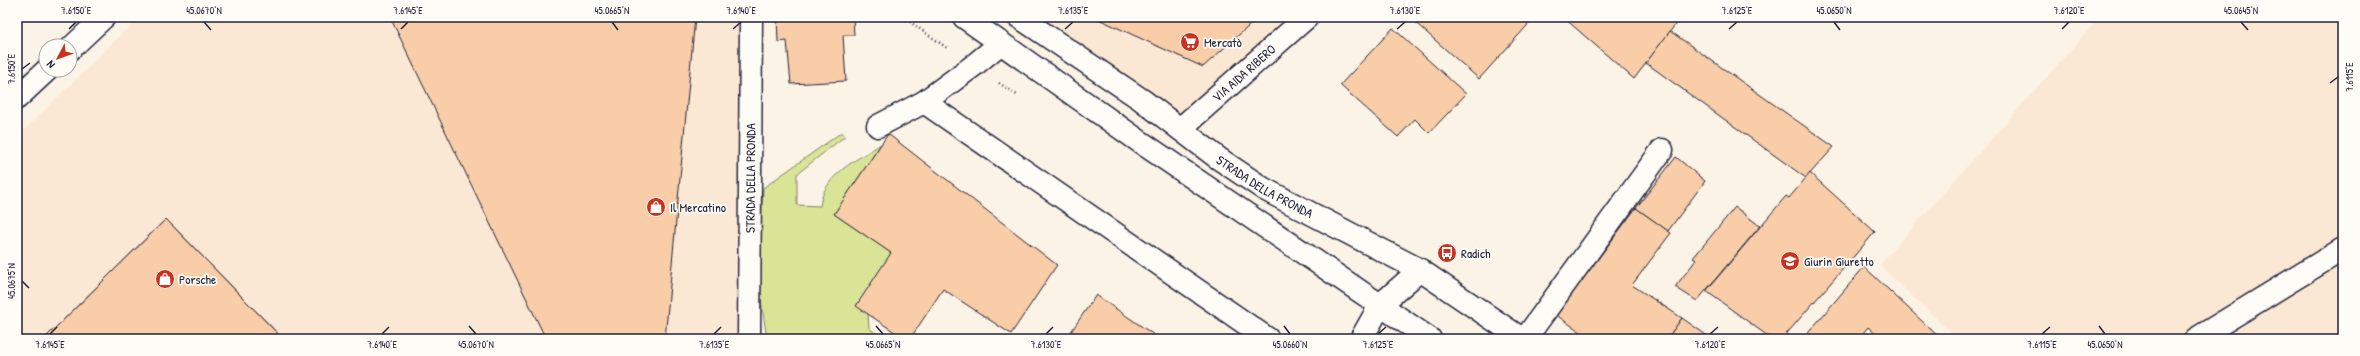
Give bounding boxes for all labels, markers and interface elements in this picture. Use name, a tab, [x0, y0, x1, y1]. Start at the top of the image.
text: 7.6150°E	[61, 4, 92, 17]
text: 45.0670°N	[186, 4, 222, 17]
text: 7.6145°E	[393, 4, 423, 17]
text: 45.0665°N	[595, 4, 629, 17]
text: 7.6140°E	[726, 4, 756, 17]
text: 7.6135°E	[1058, 4, 1089, 17]
text: 7.6130°E	[1390, 4, 1421, 17]
text: 7.6125°E	[1722, 4, 1753, 17]
text: 45.0650°N	[1817, 4, 1851, 17]
text: 7.6120°E	[2054, 4, 2085, 17]
text: 45.0645°N	[2224, 4, 2258, 17]
supermarket icon: Mercatò	[1179, 31, 1201, 53]
place label: Mercatò	[1204, 33, 1242, 51]
north arrow	[38, 38, 78, 78]
street label: VIA AIDA RIBERO	[1208, 40, 1279, 106]
text: 7.6150°E	[5, 53, 18, 84]
text: N	[43, 58, 58, 71]
text: 7.6115°E	[2343, 62, 2356, 92]
street label: STRADA DELLA PRONDA	[741, 122, 759, 233]
street label: STRADA DELLA PRONDA	[1213, 151, 1317, 222]
shop icon: Il Mercatino	[645, 196, 667, 218]
place label: Il Mercatino	[670, 198, 726, 216]
bus stop icon: Radich	[1436, 242, 1458, 264]
place label: Radich	[1461, 244, 1491, 262]
school or university icon: Giurin Giuretto	[1779, 250, 1801, 272]
place label: Giurin Giuretto	[1804, 252, 1874, 270]
text: 45.0675°N	[5, 263, 18, 299]
shop icon: Porsche	[154, 268, 176, 290]
place label: Porsche	[179, 270, 216, 288]
text: 7.6145°E	[35, 338, 65, 351]
text: 7.6140°E	[367, 338, 397, 351]
text: 45.0670°N	[458, 338, 494, 351]
text: 7.6135°E	[699, 338, 730, 351]
text: 45.0665°N	[866, 338, 900, 351]
text: 7.6130°E	[1031, 338, 1062, 351]
text: 45.0660°N	[1273, 338, 1307, 351]
text: 7.6125°E	[1363, 338, 1394, 351]
text: 7.6120°E	[1695, 338, 1726, 351]
text: 7.6115°E	[2027, 338, 2057, 351]
text: 45.0650°N	[2088, 338, 2122, 351]

